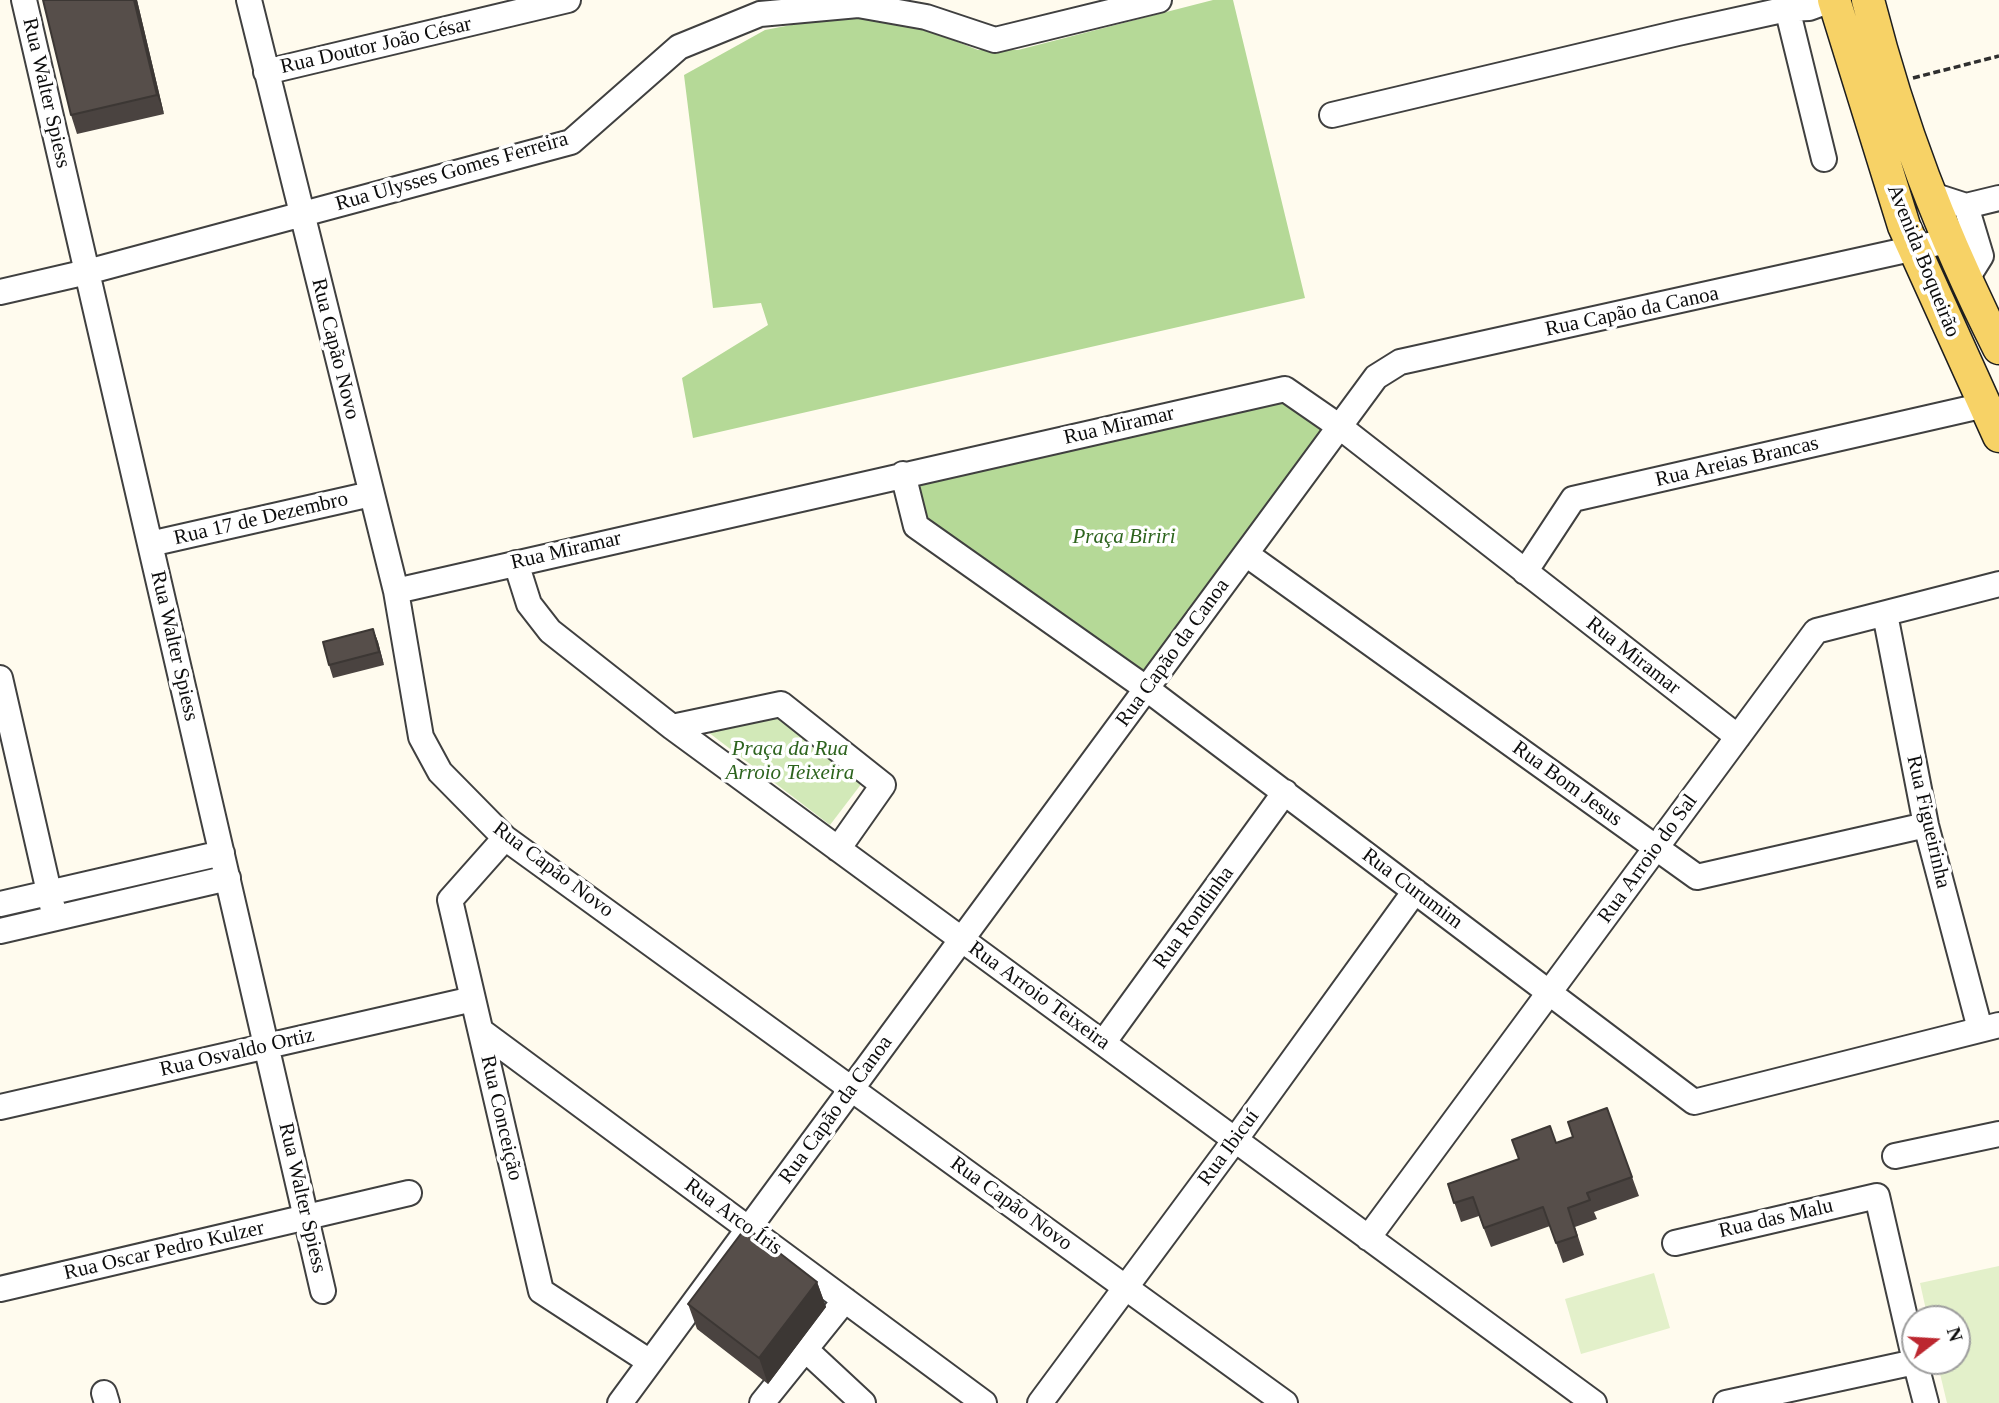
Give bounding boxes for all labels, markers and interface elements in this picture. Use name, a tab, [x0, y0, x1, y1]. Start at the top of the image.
street label: Rua Doutor João César	[278, 12, 474, 80]
street label: Rua Walter Spiess	[16, 15, 76, 171]
street label: Rua Ulysses Gomes Ferreira	[333, 127, 571, 217]
street label: Avenida Boqueirão	[1881, 181, 1965, 341]
street label: Rua Capão Novo	[305, 276, 365, 422]
street label: Rua Capão da Canoa	[1543, 281, 1721, 343]
street label: Rua Miramar	[1061, 401, 1177, 451]
street label: Rua Areias Brancas	[1653, 431, 1821, 493]
street label: Rua 17 de Dezembro	[172, 487, 350, 551]
park label: Praça Biriri	[1072, 524, 1176, 550]
street label: Rua Miramar	[508, 526, 624, 576]
street label: Rua Walter Spiess	[144, 568, 204, 724]
street label: Rua Capão da Canoa	[1111, 574, 1235, 732]
street label: Rua Miramar	[1581, 611, 1685, 701]
park label: Praça da Rua Arroio Teixeira	[726, 736, 854, 786]
street label: Rua Bom Jesus	[1507, 736, 1627, 832]
street label: Rua Figueirinha	[1900, 753, 1956, 891]
street label: Rua Arroio do Sal	[1593, 790, 1703, 928]
street label: Rua Capão Novo	[488, 816, 618, 924]
street label: Rua Curumim	[1357, 843, 1467, 935]
street label: Rua Rondinha	[1148, 862, 1240, 974]
street label: Rua Arroio Teixeira	[963, 936, 1115, 1056]
street label: Rua Osvaldo Ortiz	[157, 1023, 317, 1083]
street label: Rua Capão da Canoa	[774, 1031, 898, 1189]
street label: Rua Conceição	[474, 1053, 528, 1183]
street label: Rua Ibicuí	[1193, 1105, 1265, 1191]
street label: Rua Walter Spiess	[272, 1120, 332, 1276]
street label: Rua Capão Novo	[945, 1151, 1077, 1257]
street label: Rua Arco Íris	[679, 1173, 787, 1261]
street label: Rua das Malu	[1716, 1194, 1836, 1244]
street label: Rua Oscar Pedro Kulzer	[61, 1216, 267, 1286]
north arrow	[1901, 1305, 1971, 1375]
text: N	[1943, 1325, 1967, 1344]

